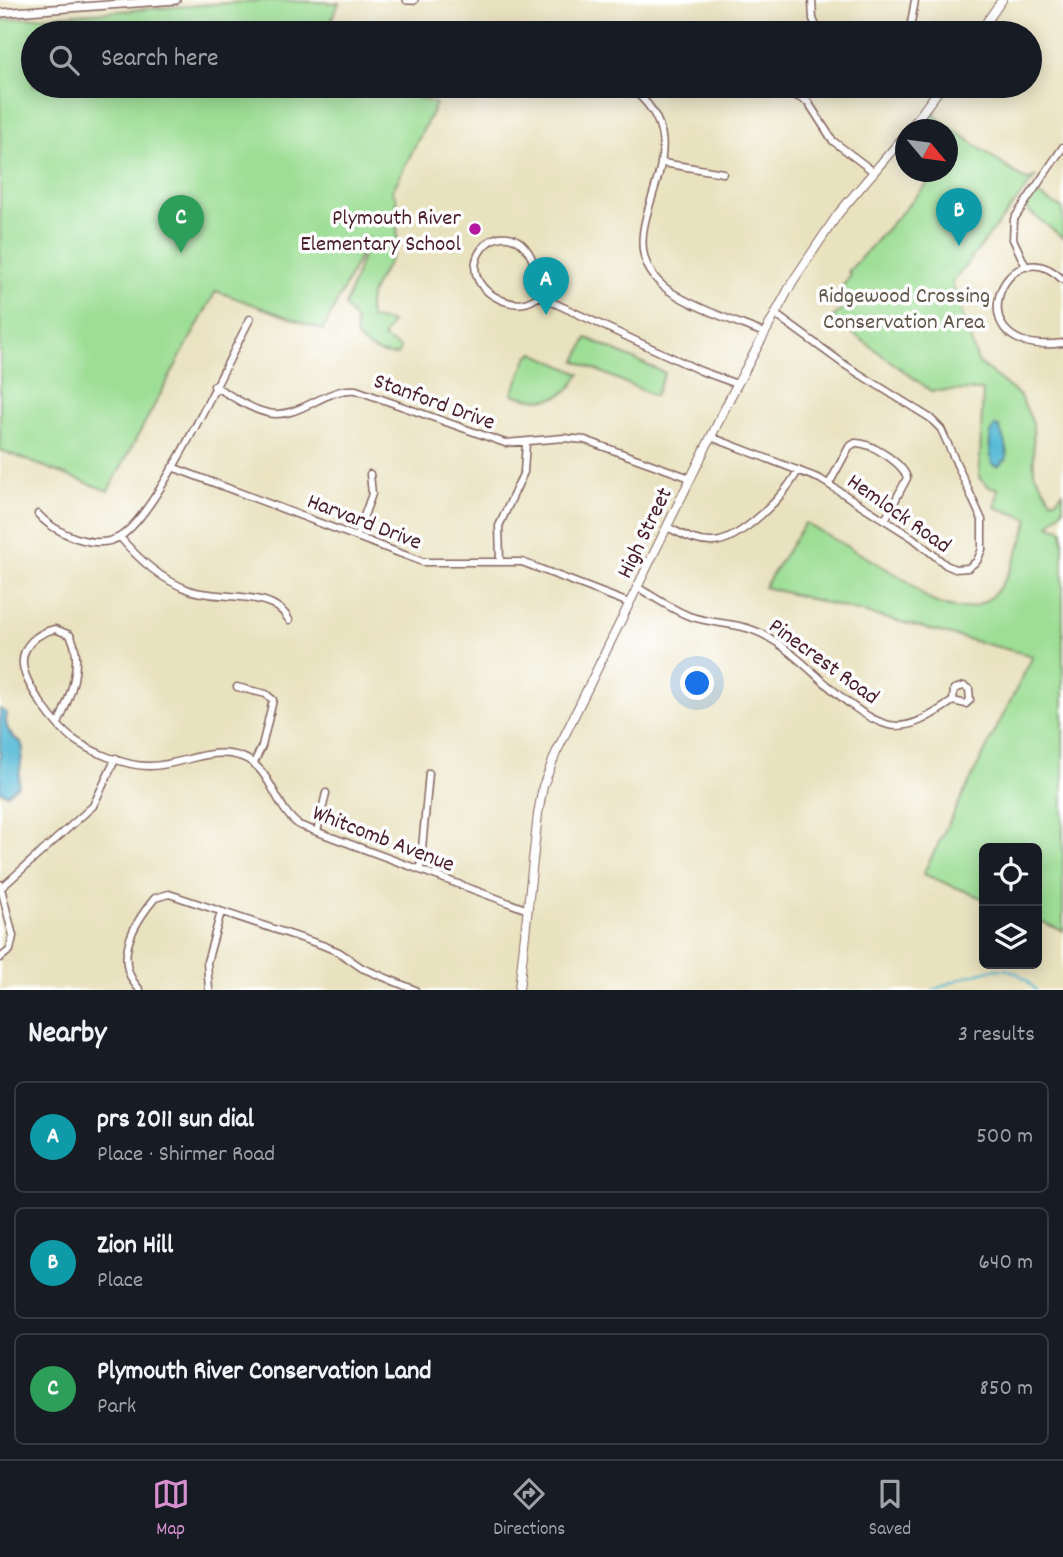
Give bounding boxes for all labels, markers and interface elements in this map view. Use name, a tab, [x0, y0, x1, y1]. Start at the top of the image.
search box	[21, 21, 1042, 98]
icon: search	[45, 41, 83, 79]
text: Search here	[101, 41, 219, 78]
north arrow	[895, 119, 958, 182]
pin: B	[936, 188, 982, 246]
pin: C	[158, 195, 204, 253]
place label: Plymouth River Elementary School	[300, 203, 462, 262]
marker: Plymouth River Elementary School	[467, 221, 483, 237]
pin: A	[523, 257, 569, 315]
park label: Ridgewood Crossing Conservation Area	[818, 281, 990, 340]
street label: Stanford Drive	[368, 366, 499, 441]
street label: Hemlock Road	[839, 467, 957, 563]
street label: High Street	[610, 482, 682, 585]
street label: Harvard Drive	[302, 486, 426, 560]
street label: Pinecrest Road	[761, 611, 885, 714]
your location	[680, 666, 714, 700]
street label: Whitcomb Avenue	[307, 798, 459, 883]
map controls	[979, 843, 1042, 969]
button: locate	[979, 843, 1042, 906]
button: layers	[979, 906, 1042, 969]
text: Nearby	[28, 1014, 106, 1057]
text: 3 results	[958, 1019, 1035, 1052]
text: prs 2011 sun dial	[97, 1102, 254, 1139]
text: A	[47, 1121, 59, 1154]
text: 500 m	[976, 1121, 1033, 1154]
text: Place · Shirmer Road	[97, 1139, 275, 1172]
text: Zion Hill	[97, 1228, 173, 1265]
text: B	[48, 1247, 58, 1280]
text: 640 m	[979, 1247, 1033, 1280]
text: Place	[97, 1265, 143, 1298]
text: Plymouth River Conservation Land	[97, 1354, 431, 1391]
text: C	[47, 1373, 59, 1406]
text: 850 m	[980, 1373, 1033, 1406]
text: Park	[97, 1391, 136, 1424]
tab: Map	[152, 1475, 190, 1544]
tab: Directions	[493, 1475, 565, 1544]
tab: Saved	[869, 1475, 911, 1544]

